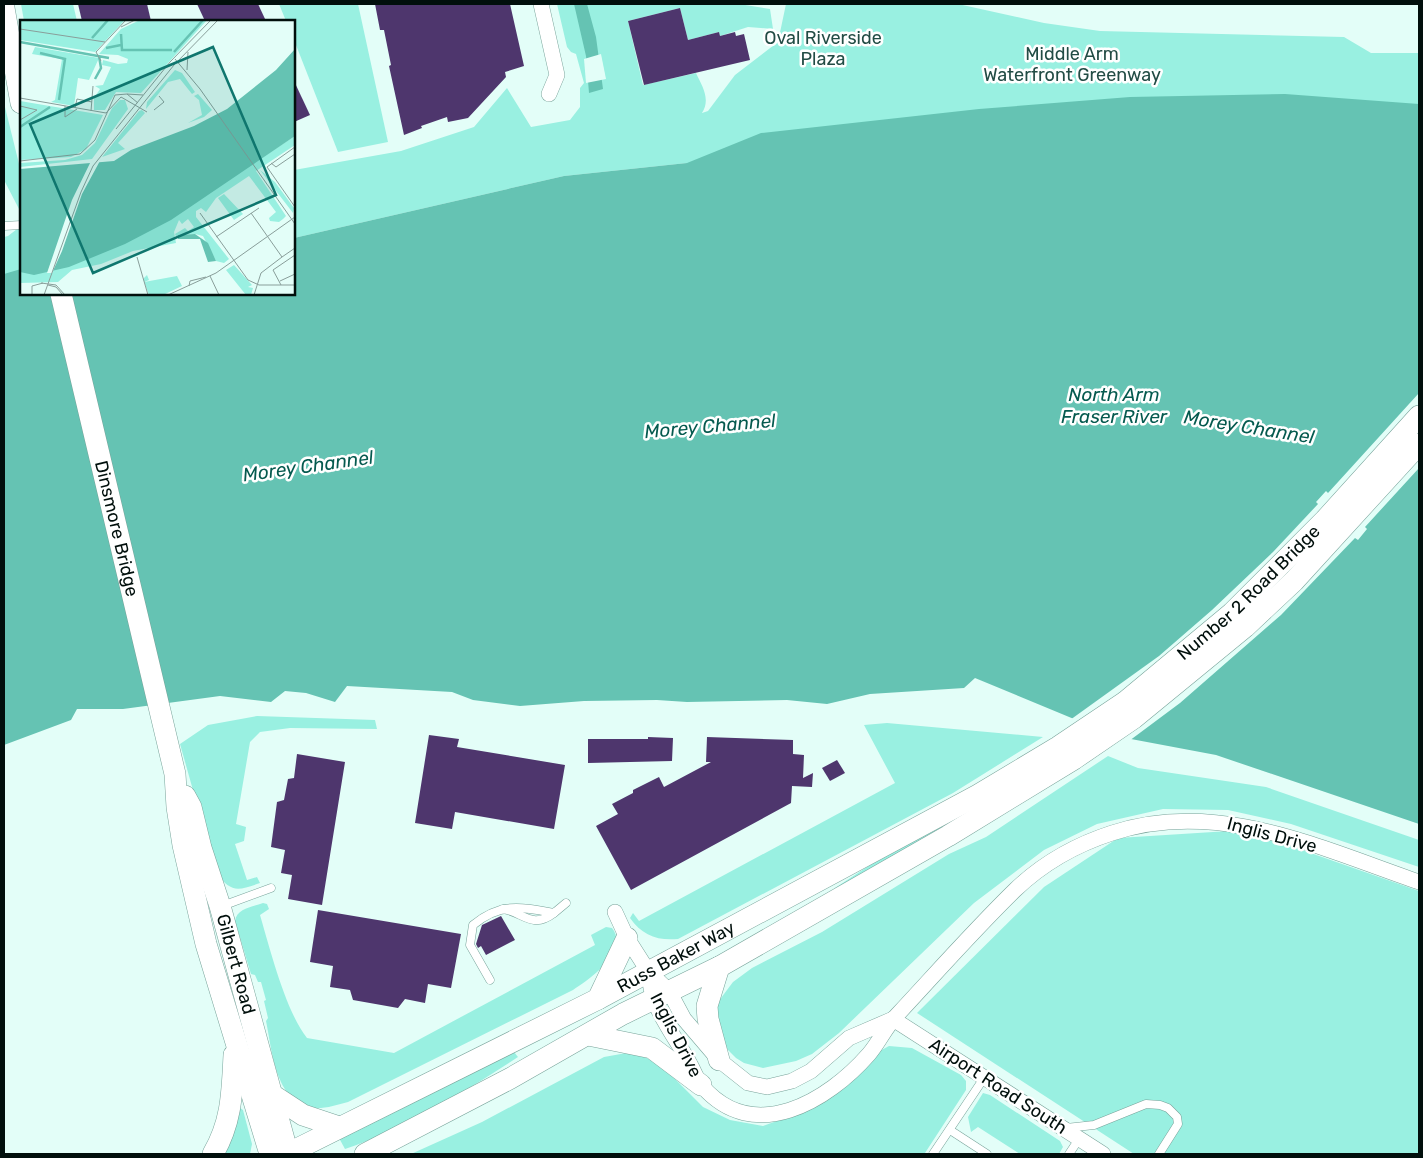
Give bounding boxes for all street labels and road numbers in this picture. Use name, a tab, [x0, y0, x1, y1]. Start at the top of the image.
street label: Dinsmore Bridge	[90, 458, 143, 599]
street label: Number 2 Road Bridge	[1173, 520, 1325, 665]
street label: Inglis Drive	[1225, 812, 1319, 858]
street label: Gilbert Road	[212, 912, 260, 1017]
street label: Russ Baker Way	[613, 917, 739, 998]
street label: Inglis Drive	[645, 989, 707, 1081]
street label: Airport Road South	[925, 1033, 1071, 1139]

